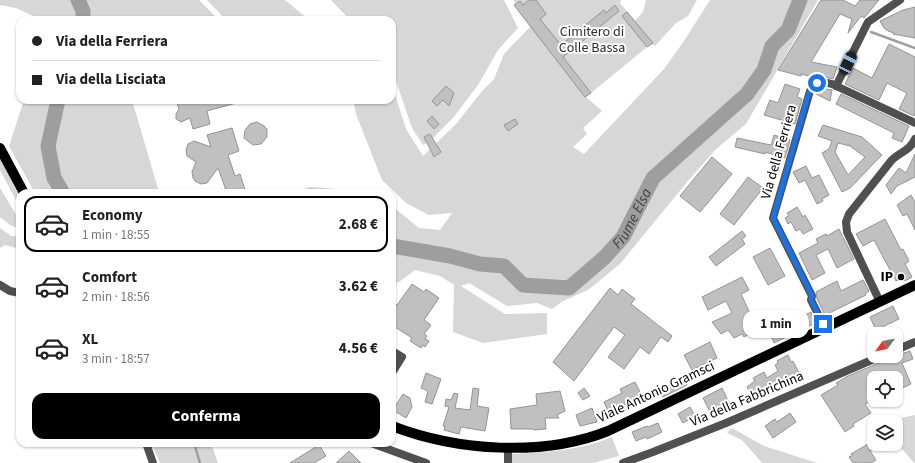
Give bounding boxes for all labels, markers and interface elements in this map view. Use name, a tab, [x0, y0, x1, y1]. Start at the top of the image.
park label: Cimitero di Colle Bassa	[559, 22, 625, 58]
text: Via della Ferriera	[56, 31, 168, 52]
car	[837, 50, 859, 76]
text: Via della Lisciata	[56, 69, 166, 90]
route start	[808, 74, 826, 92]
street label: Via della Ferriera	[756, 102, 802, 202]
water label: Fiume Elsa	[607, 184, 657, 253]
text: Economy	[82, 205, 143, 226]
icon: car	[34, 206, 70, 242]
text: 2.68 €	[339, 214, 378, 235]
text: 1 min · 18:55	[82, 226, 150, 244]
text: Comfort	[82, 267, 137, 288]
place label: IP	[880, 267, 893, 287]
icon: car	[34, 268, 70, 304]
marker: IP	[896, 272, 906, 282]
text: 3.62 €	[339, 276, 378, 297]
text: 2 min · 18:56	[82, 288, 150, 306]
callout: 1 min	[743, 310, 809, 338]
text: 1 min	[760, 315, 792, 333]
route end	[814, 315, 832, 333]
north arrow	[867, 327, 903, 363]
map controls	[867, 327, 903, 451]
text: XL	[82, 329, 98, 350]
icon: car	[34, 330, 70, 366]
text: 4.56 €	[339, 338, 378, 359]
text: 3 min · 18:57	[82, 350, 150, 368]
street label: Viale Antonio Gramsci	[594, 356, 718, 428]
street label: Via della Fabbrichina	[687, 366, 807, 432]
button: locate	[867, 371, 903, 407]
button: Conferma	[32, 393, 380, 439]
button: layers	[867, 415, 903, 451]

